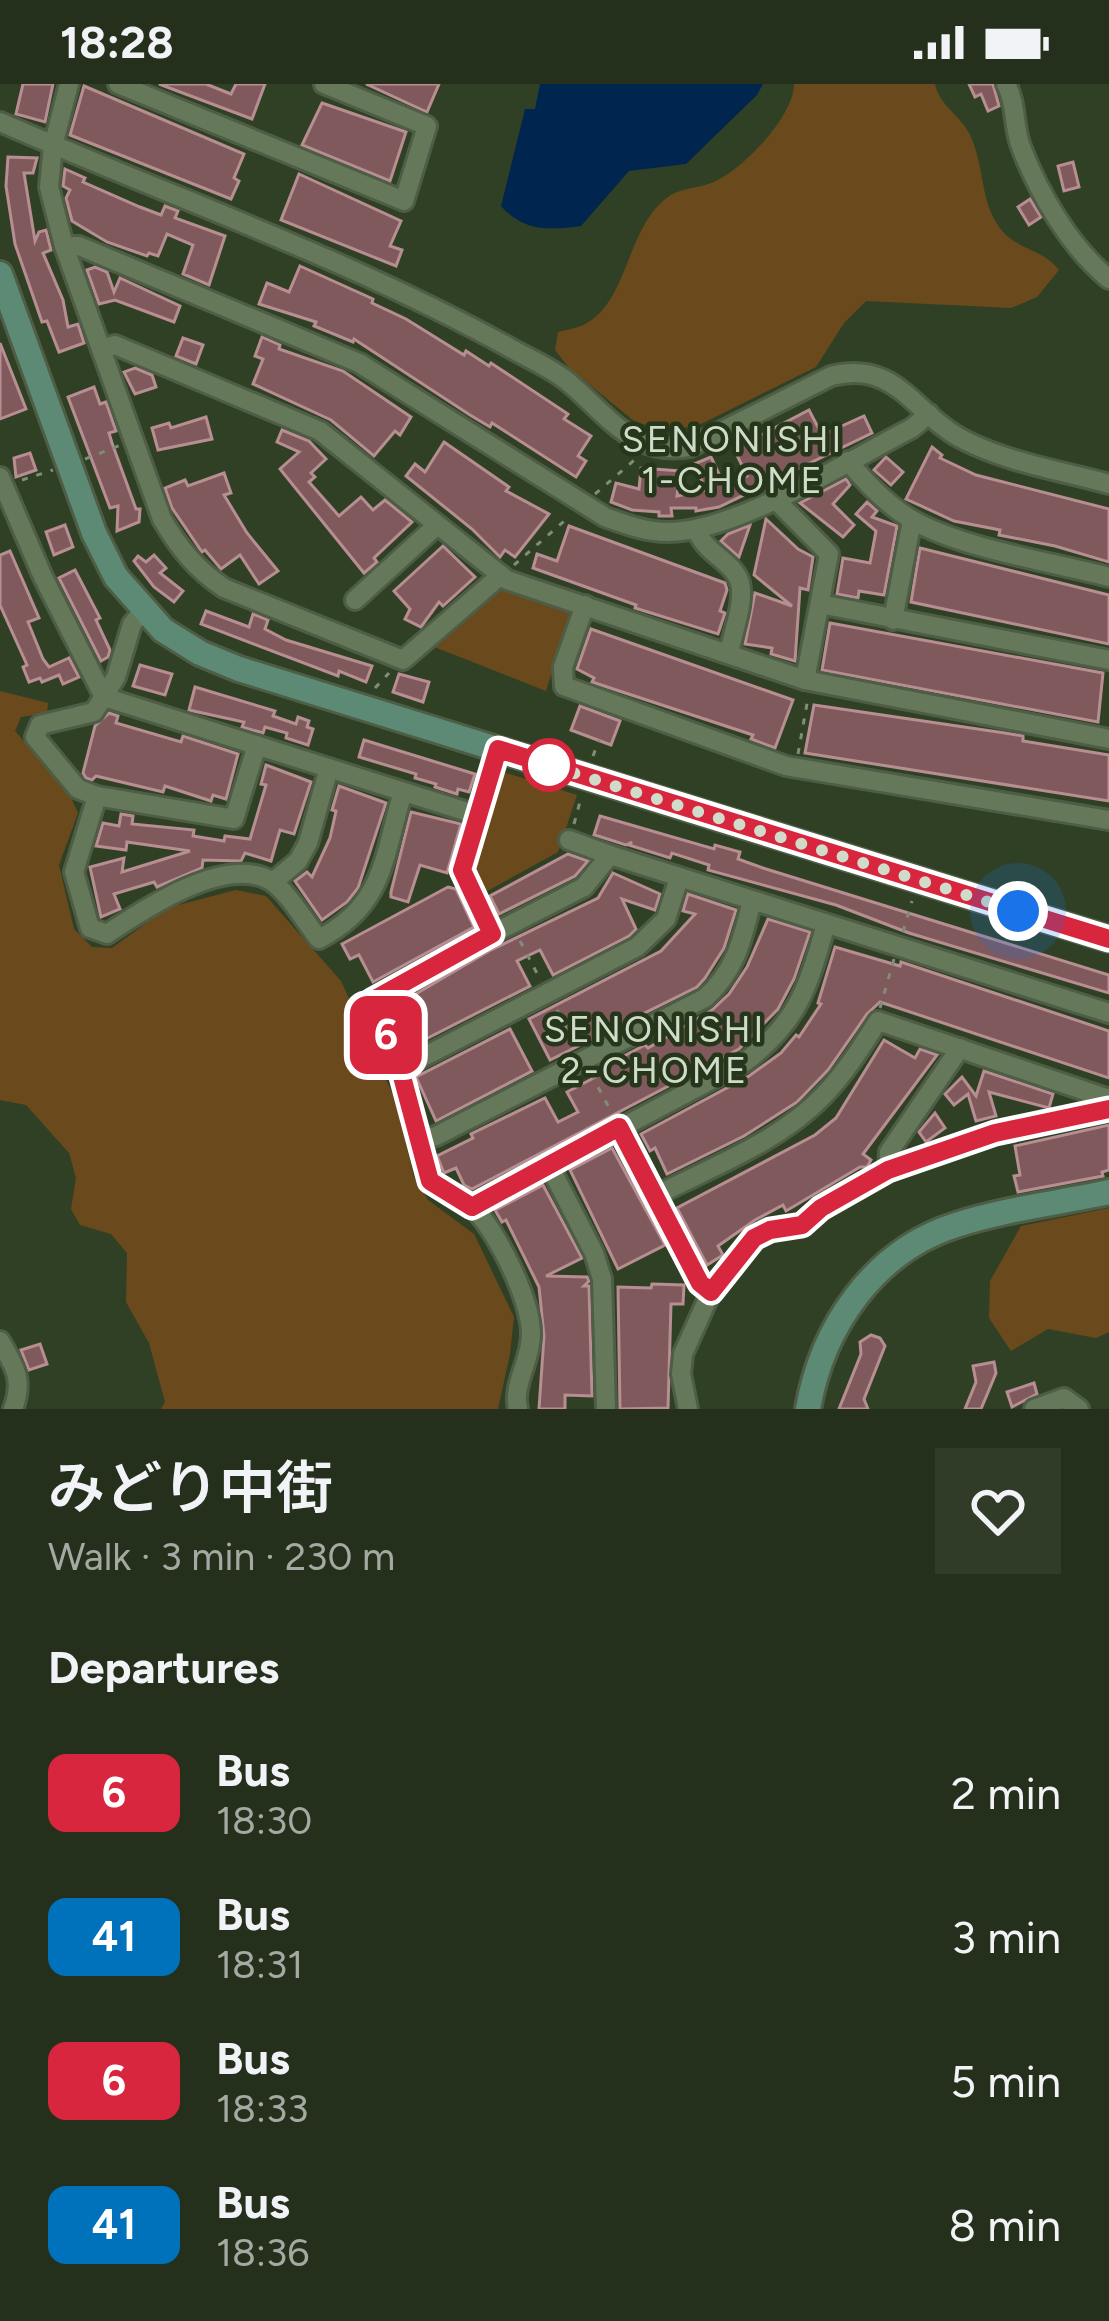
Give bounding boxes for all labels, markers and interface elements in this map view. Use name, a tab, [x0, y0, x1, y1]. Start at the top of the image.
text: 18:28	[60, 15, 174, 69]
district label: SENONISHI 1-CHOME	[622, 418, 844, 502]
unlabelled marker	[524, 740, 574, 790]
your location	[988, 881, 1048, 941]
line badge: 6	[347, 996, 425, 1074]
district label: SENONISHI 2-CHOME	[544, 1008, 766, 1092]
text: 6	[374, 1009, 398, 1060]
button: heart	[935, 1448, 1061, 1574]
text: みどり中街	[48, 1454, 333, 1522]
text: Walk · 3 min · 230 m	[48, 1533, 395, 1580]
text: Departures	[48, 1640, 279, 1694]
text: Bus	[216, 1743, 290, 1797]
text: 2 min	[951, 1766, 1061, 1820]
text: 6	[102, 1767, 126, 1818]
text: 18:30	[216, 1797, 312, 1844]
text: Bus	[216, 1887, 290, 1941]
text: 3 min	[952, 1910, 1061, 1964]
text: 41	[92, 1911, 136, 1962]
text: 18:31	[216, 1941, 303, 1988]
text: Bus	[216, 2031, 290, 2085]
text: 5 min	[950, 2054, 1061, 2108]
text: 6	[102, 2055, 126, 2106]
text: 18:33	[216, 2085, 308, 2132]
text: Bus	[216, 2175, 290, 2229]
text: 8 min	[948, 2198, 1061, 2252]
text: 41	[92, 2199, 136, 2250]
text: 18:36	[216, 2229, 309, 2276]

